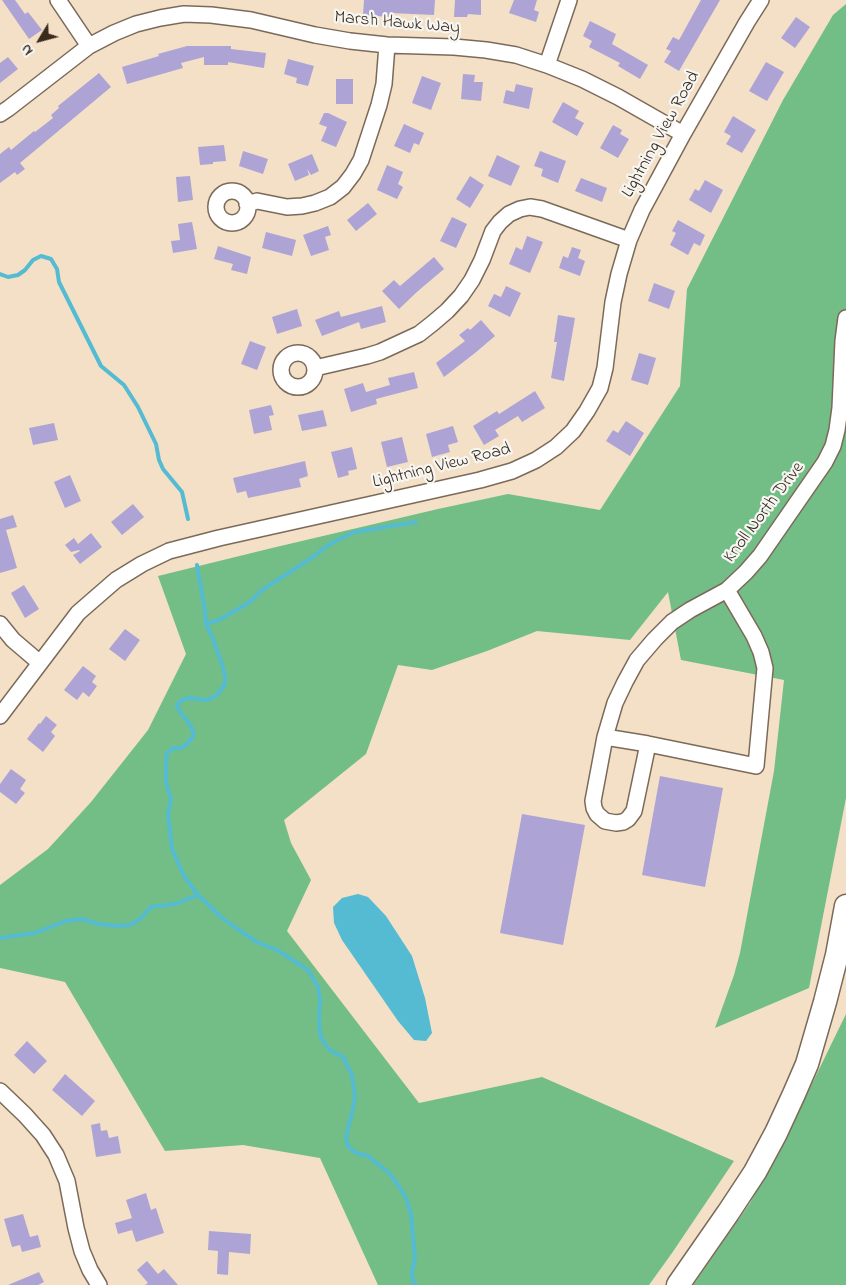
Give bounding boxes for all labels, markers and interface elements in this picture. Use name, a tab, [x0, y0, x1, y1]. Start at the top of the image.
street label: Marsh Hawk Way	[333, 8, 461, 40]
north arrow	[15, 15, 65, 65]
text: N	[16, 39, 39, 59]
street label: Lightning View Road	[618, 68, 706, 202]
street label: Lightning View Road	[371, 439, 513, 495]
street label: Knoll North Drive	[720, 458, 810, 568]

